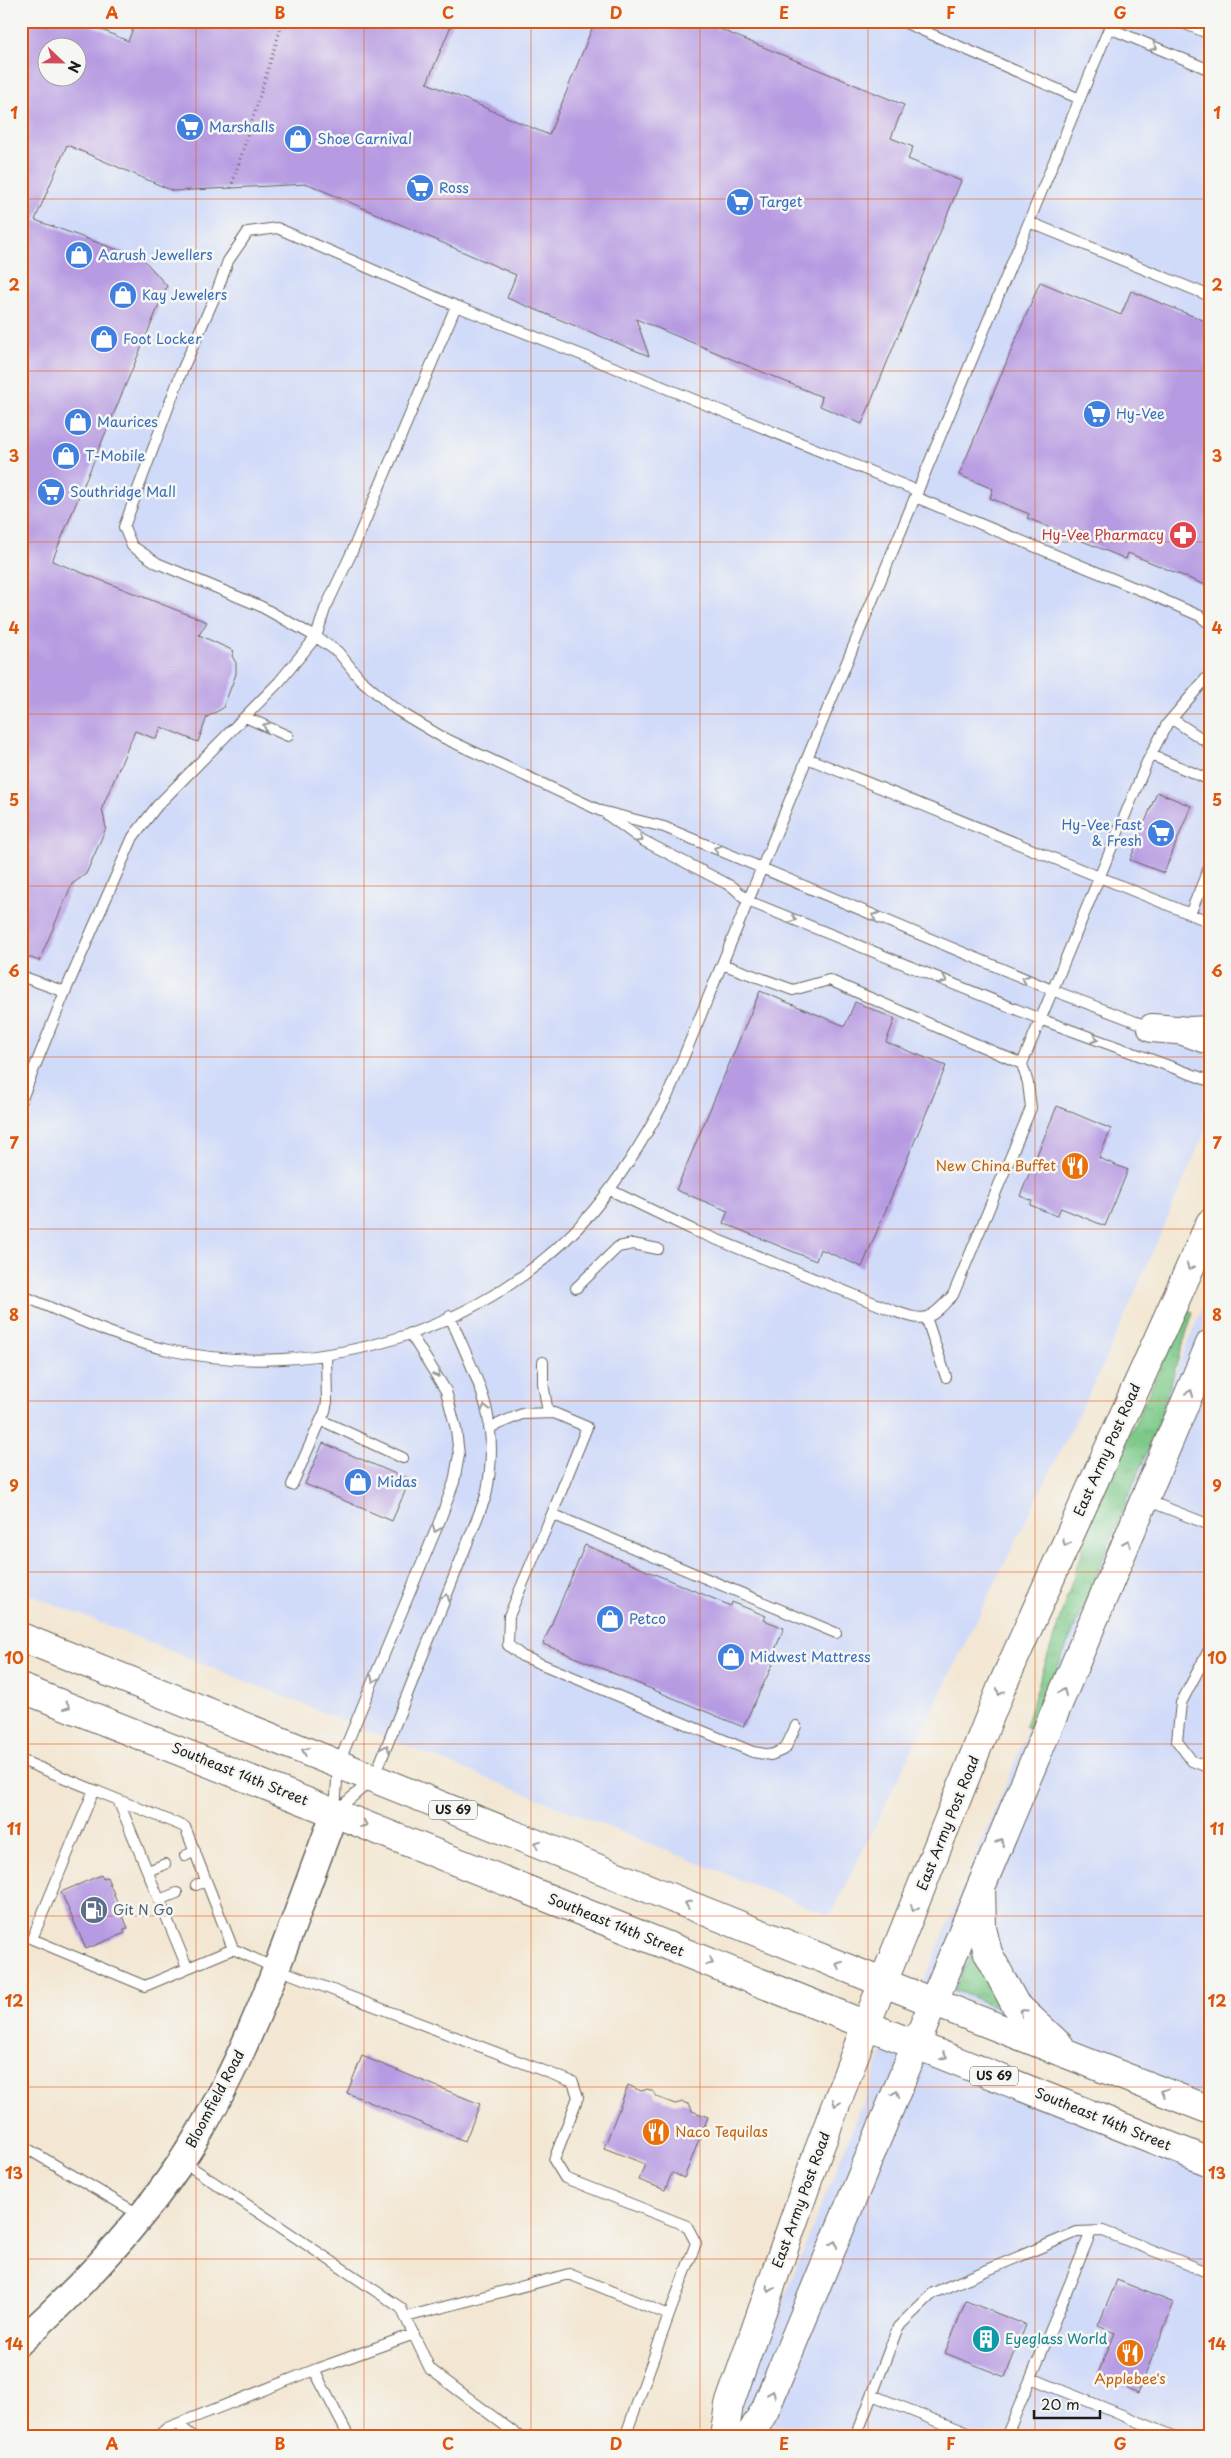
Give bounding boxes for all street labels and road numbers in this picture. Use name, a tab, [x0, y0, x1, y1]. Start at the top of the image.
street label: East Army Post Road	[1068, 1380, 1145, 1520]
street label: Southeast 14th Street	[169, 1737, 312, 1811]
street label: East Army Post Road	[911, 1752, 984, 1893]
road number: US 69	[429, 1800, 477, 1820]
street label: Southeast 14th Street	[545, 1888, 688, 1962]
street label: Bloomfield Road	[180, 2046, 249, 2152]
road number: US 69	[970, 2066, 1018, 2086]
street label: Southeast 14th Street	[1032, 2082, 1175, 2156]
street label: East Army Post Road	[766, 2129, 835, 2271]

